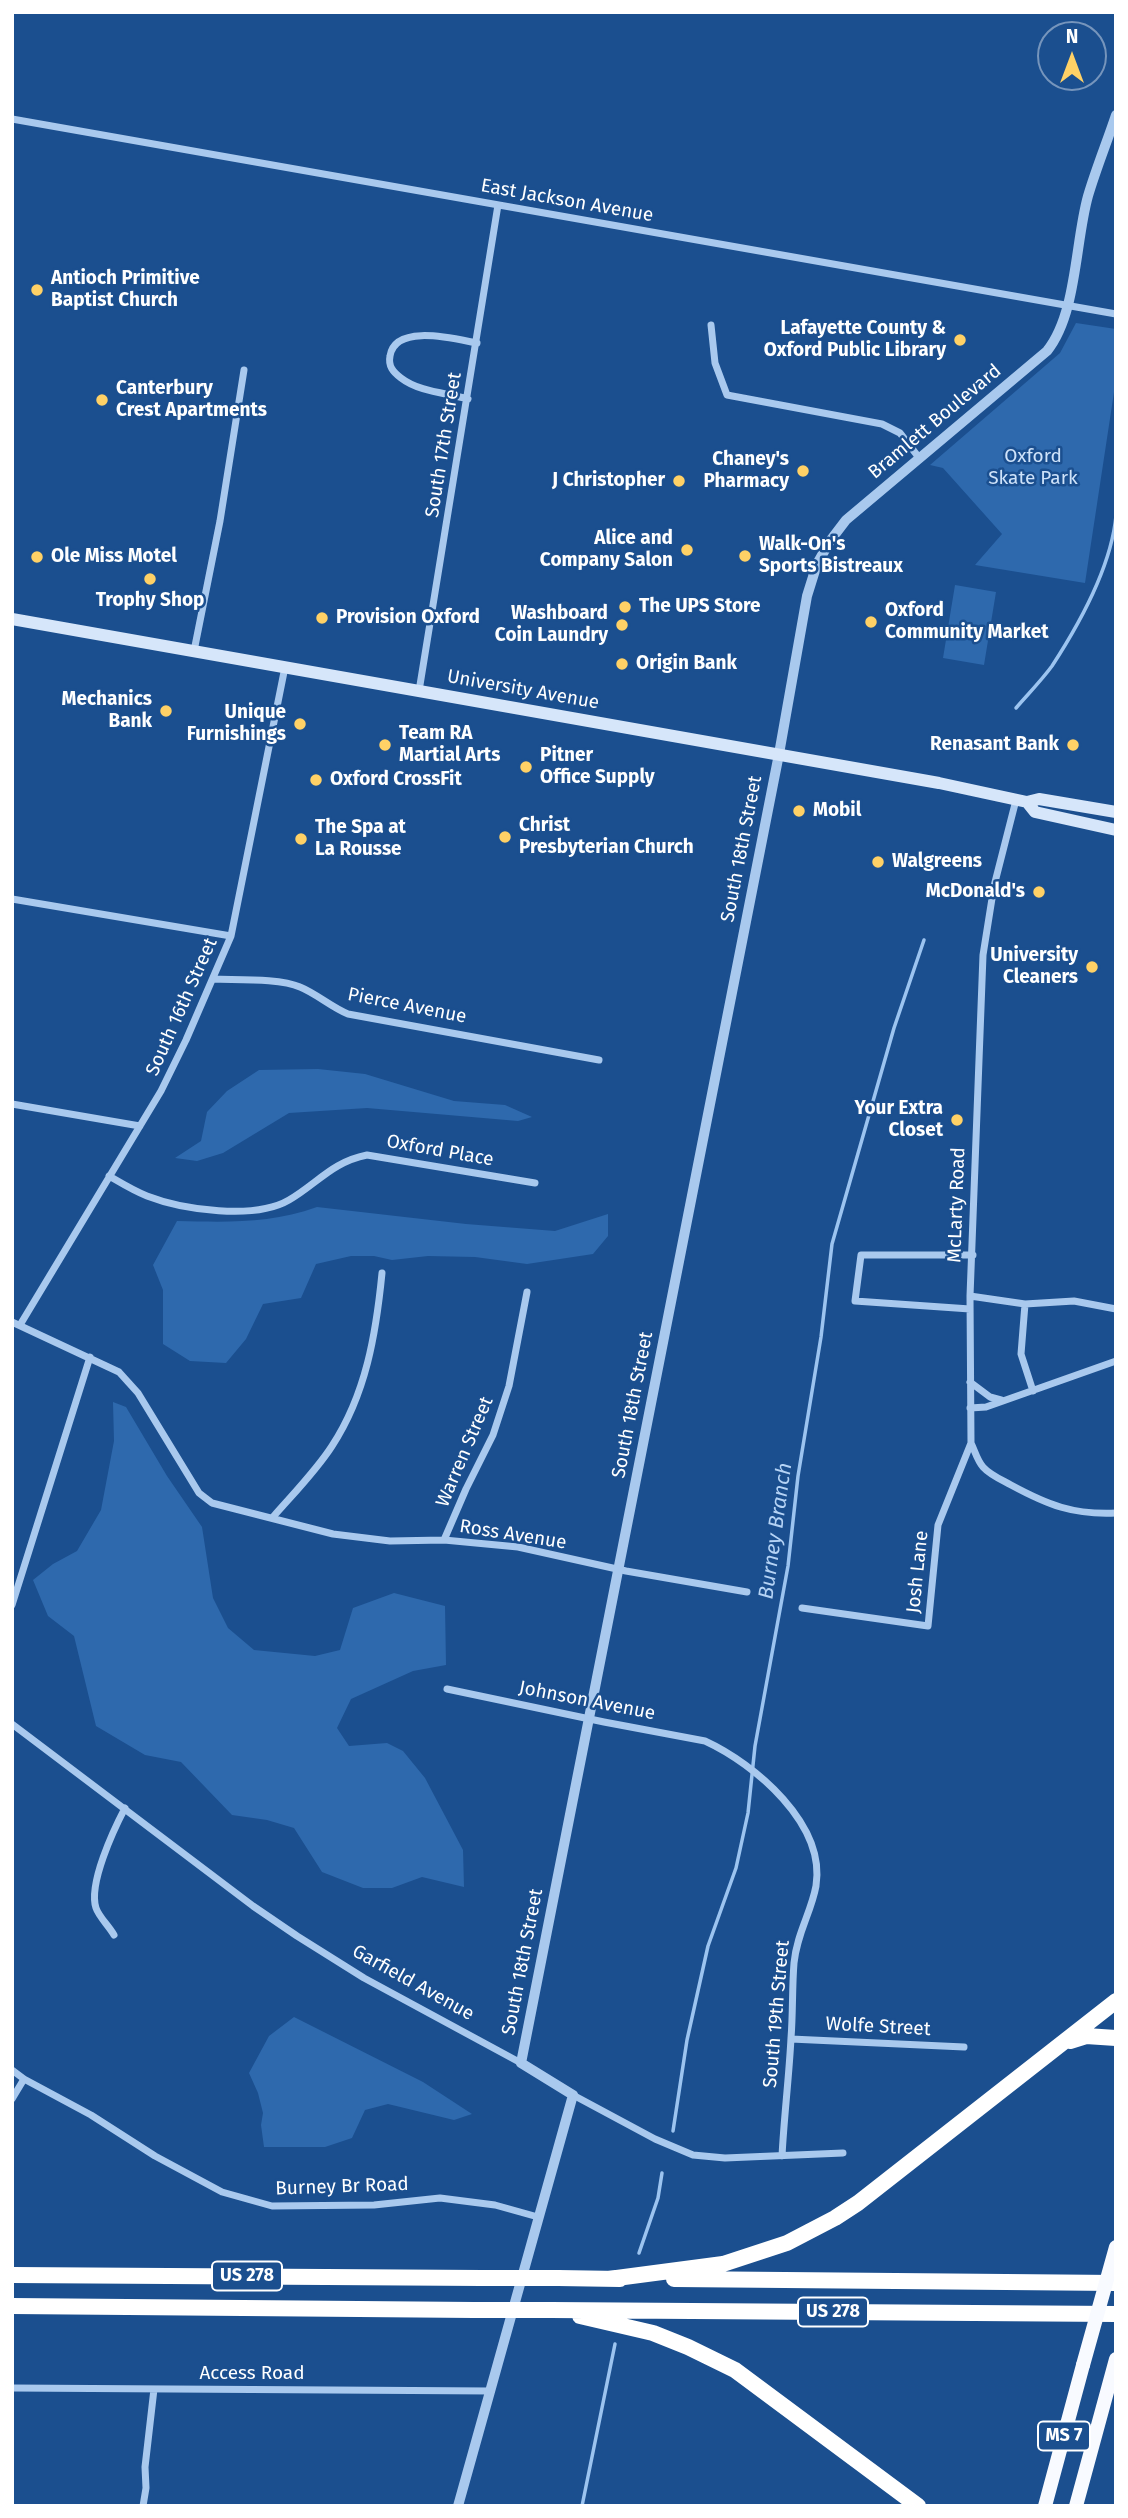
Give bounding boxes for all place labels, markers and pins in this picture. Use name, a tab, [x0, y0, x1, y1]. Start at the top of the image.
place label: Antioch Primitive Baptist Church	[51, 268, 200, 312]
marker: Antioch Primitive Baptist Church	[29, 282, 45, 298]
place label: Lafayette County & Oxford Public Library	[764, 318, 946, 362]
marker: Lafayette County & Oxford Public Library	[952, 332, 968, 348]
place label: Canterbury Crest Apartments	[116, 378, 267, 422]
marker: Canterbury Crest Apartments	[94, 392, 110, 408]
place label: Chaney's Pharmacy	[704, 449, 789, 493]
marker: Chaney's Pharmacy	[795, 463, 811, 479]
place label: J Christopher	[552, 470, 665, 492]
marker: J Christopher	[671, 473, 687, 489]
place label: Alice and Company Salon	[540, 528, 673, 572]
place label: Walk-On's Sports Bistreaux	[759, 534, 903, 578]
marker: Alice and Company Salon	[679, 542, 695, 558]
place label: Ole Miss Motel	[51, 546, 177, 568]
marker: Walk-On's Sports Bistreaux	[737, 548, 753, 564]
marker: Ole Miss Motel	[29, 549, 45, 565]
marker: Trophy Shop	[142, 571, 158, 587]
place label: Trophy Shop	[96, 590, 204, 612]
place label: The UPS Store	[639, 596, 761, 618]
marker: The UPS Store	[617, 599, 633, 615]
place label: Oxford Community Market	[885, 600, 1049, 644]
place label: Washboard Coin Laundry	[495, 603, 608, 647]
place label: Provision Oxford	[336, 607, 480, 629]
marker: Provision Oxford	[314, 610, 330, 626]
marker: Oxford Community Market	[863, 614, 879, 630]
marker: Washboard Coin Laundry	[614, 617, 630, 633]
place label: Origin Bank	[636, 653, 737, 675]
marker: Origin Bank	[614, 656, 630, 672]
place label: Mechanics Bank	[62, 689, 152, 733]
place label: Unique Furnishings	[187, 702, 286, 746]
marker: Mechanics Bank	[158, 703, 174, 719]
marker: Unique Furnishings	[292, 716, 308, 732]
place label: Team RA Martial Arts	[399, 723, 500, 767]
place label: Renasant Bank	[930, 734, 1059, 756]
marker: Team RA Martial Arts	[377, 737, 393, 753]
marker: Renasant Bank	[1065, 737, 1081, 753]
place label: Pitner Office Supply	[540, 745, 655, 789]
marker: Pitner Office Supply	[518, 759, 534, 775]
place label: Oxford CrossFit	[330, 769, 462, 791]
marker: Oxford CrossFit	[308, 772, 324, 788]
place label: Mobil	[813, 800, 861, 822]
marker: Mobil	[791, 803, 807, 819]
place label: Christ Presbyterian Church	[519, 815, 694, 859]
place label: The Spa at La Rousse	[315, 817, 406, 861]
marker: Christ Presbyterian Church	[497, 829, 513, 845]
marker: The Spa at La Rousse	[293, 831, 309, 847]
place label: Walgreens	[892, 851, 982, 873]
marker: Walgreens	[870, 854, 886, 870]
place label: McDonald's	[926, 881, 1025, 903]
marker: McDonald's	[1031, 884, 1047, 900]
place label: University Cleaners	[990, 945, 1078, 989]
marker: University Cleaners	[1084, 959, 1100, 975]
place label: Your Extra Closet	[854, 1098, 943, 1142]
marker: Your Extra Closet	[949, 1112, 965, 1128]

